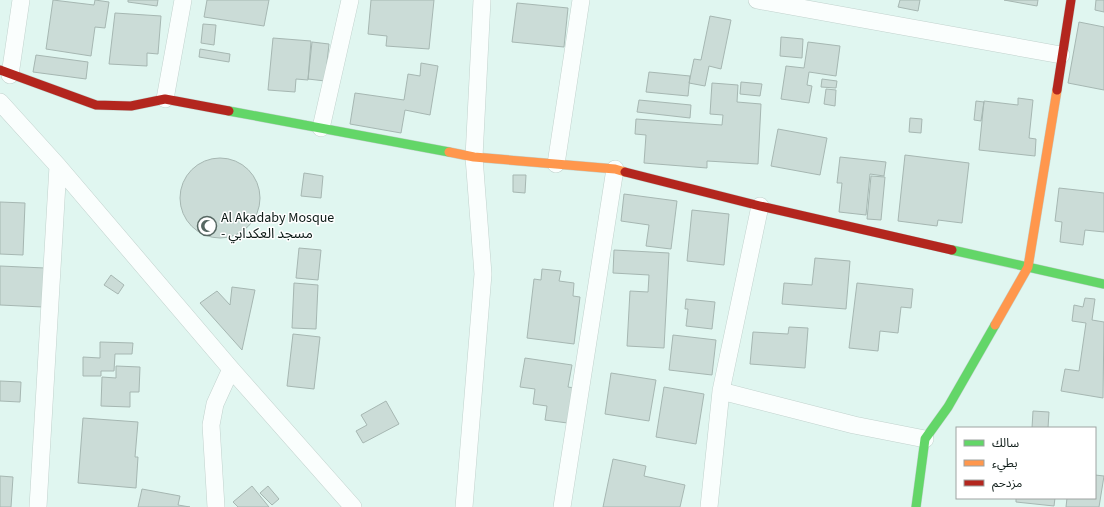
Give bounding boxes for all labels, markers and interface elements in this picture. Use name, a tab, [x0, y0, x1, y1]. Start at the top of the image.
place label: Al Akadaby Mosque - مسجد العكدابي	[221, 208, 334, 244]
mosque icon: Al Akadaby Mosque - مسجد العكدابي	[196, 215, 218, 237]
legend	[956, 427, 1096, 499]
text: سالك	[992, 435, 1019, 452]
text: بطيء	[992, 455, 1018, 473]
text: مزدحم	[992, 475, 1022, 492]

